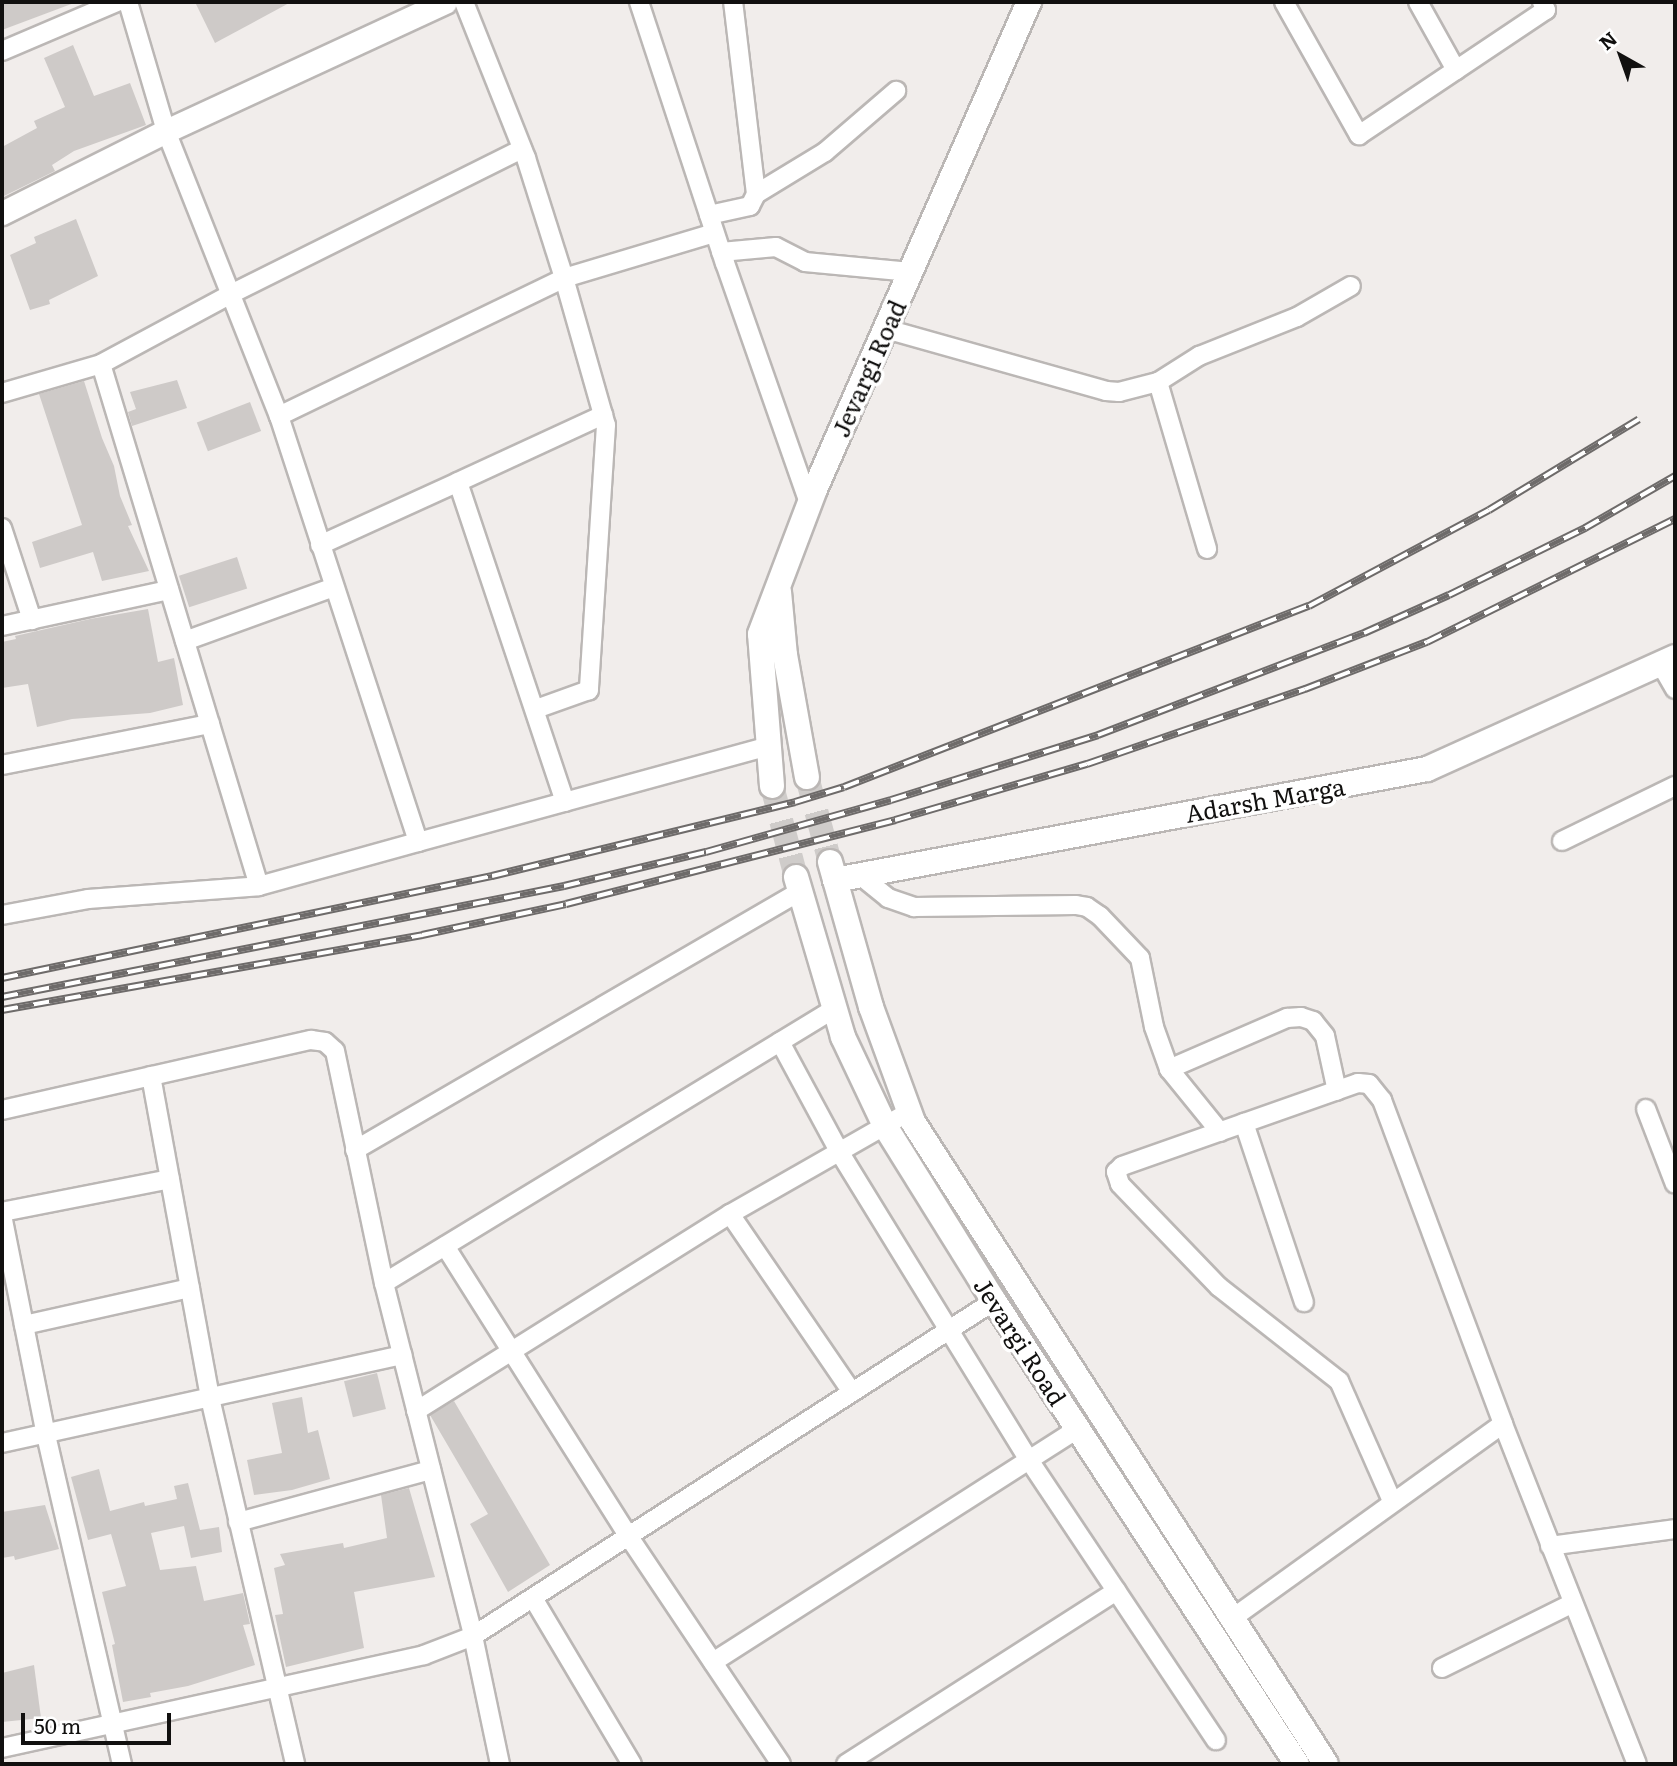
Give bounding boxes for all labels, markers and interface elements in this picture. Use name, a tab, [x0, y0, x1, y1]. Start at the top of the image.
north arrow	[1586, 21, 1656, 91]
text: N	[1592, 24, 1623, 56]
street label: Jevargi Road	[825, 295, 911, 441]
street label: Adarsh Marga	[1183, 771, 1347, 827]
street label: Jevargi Road	[969, 1272, 1073, 1410]
scale bar	[24, 1700, 175, 1744]
text: 50 m	[34, 1709, 81, 1740]

